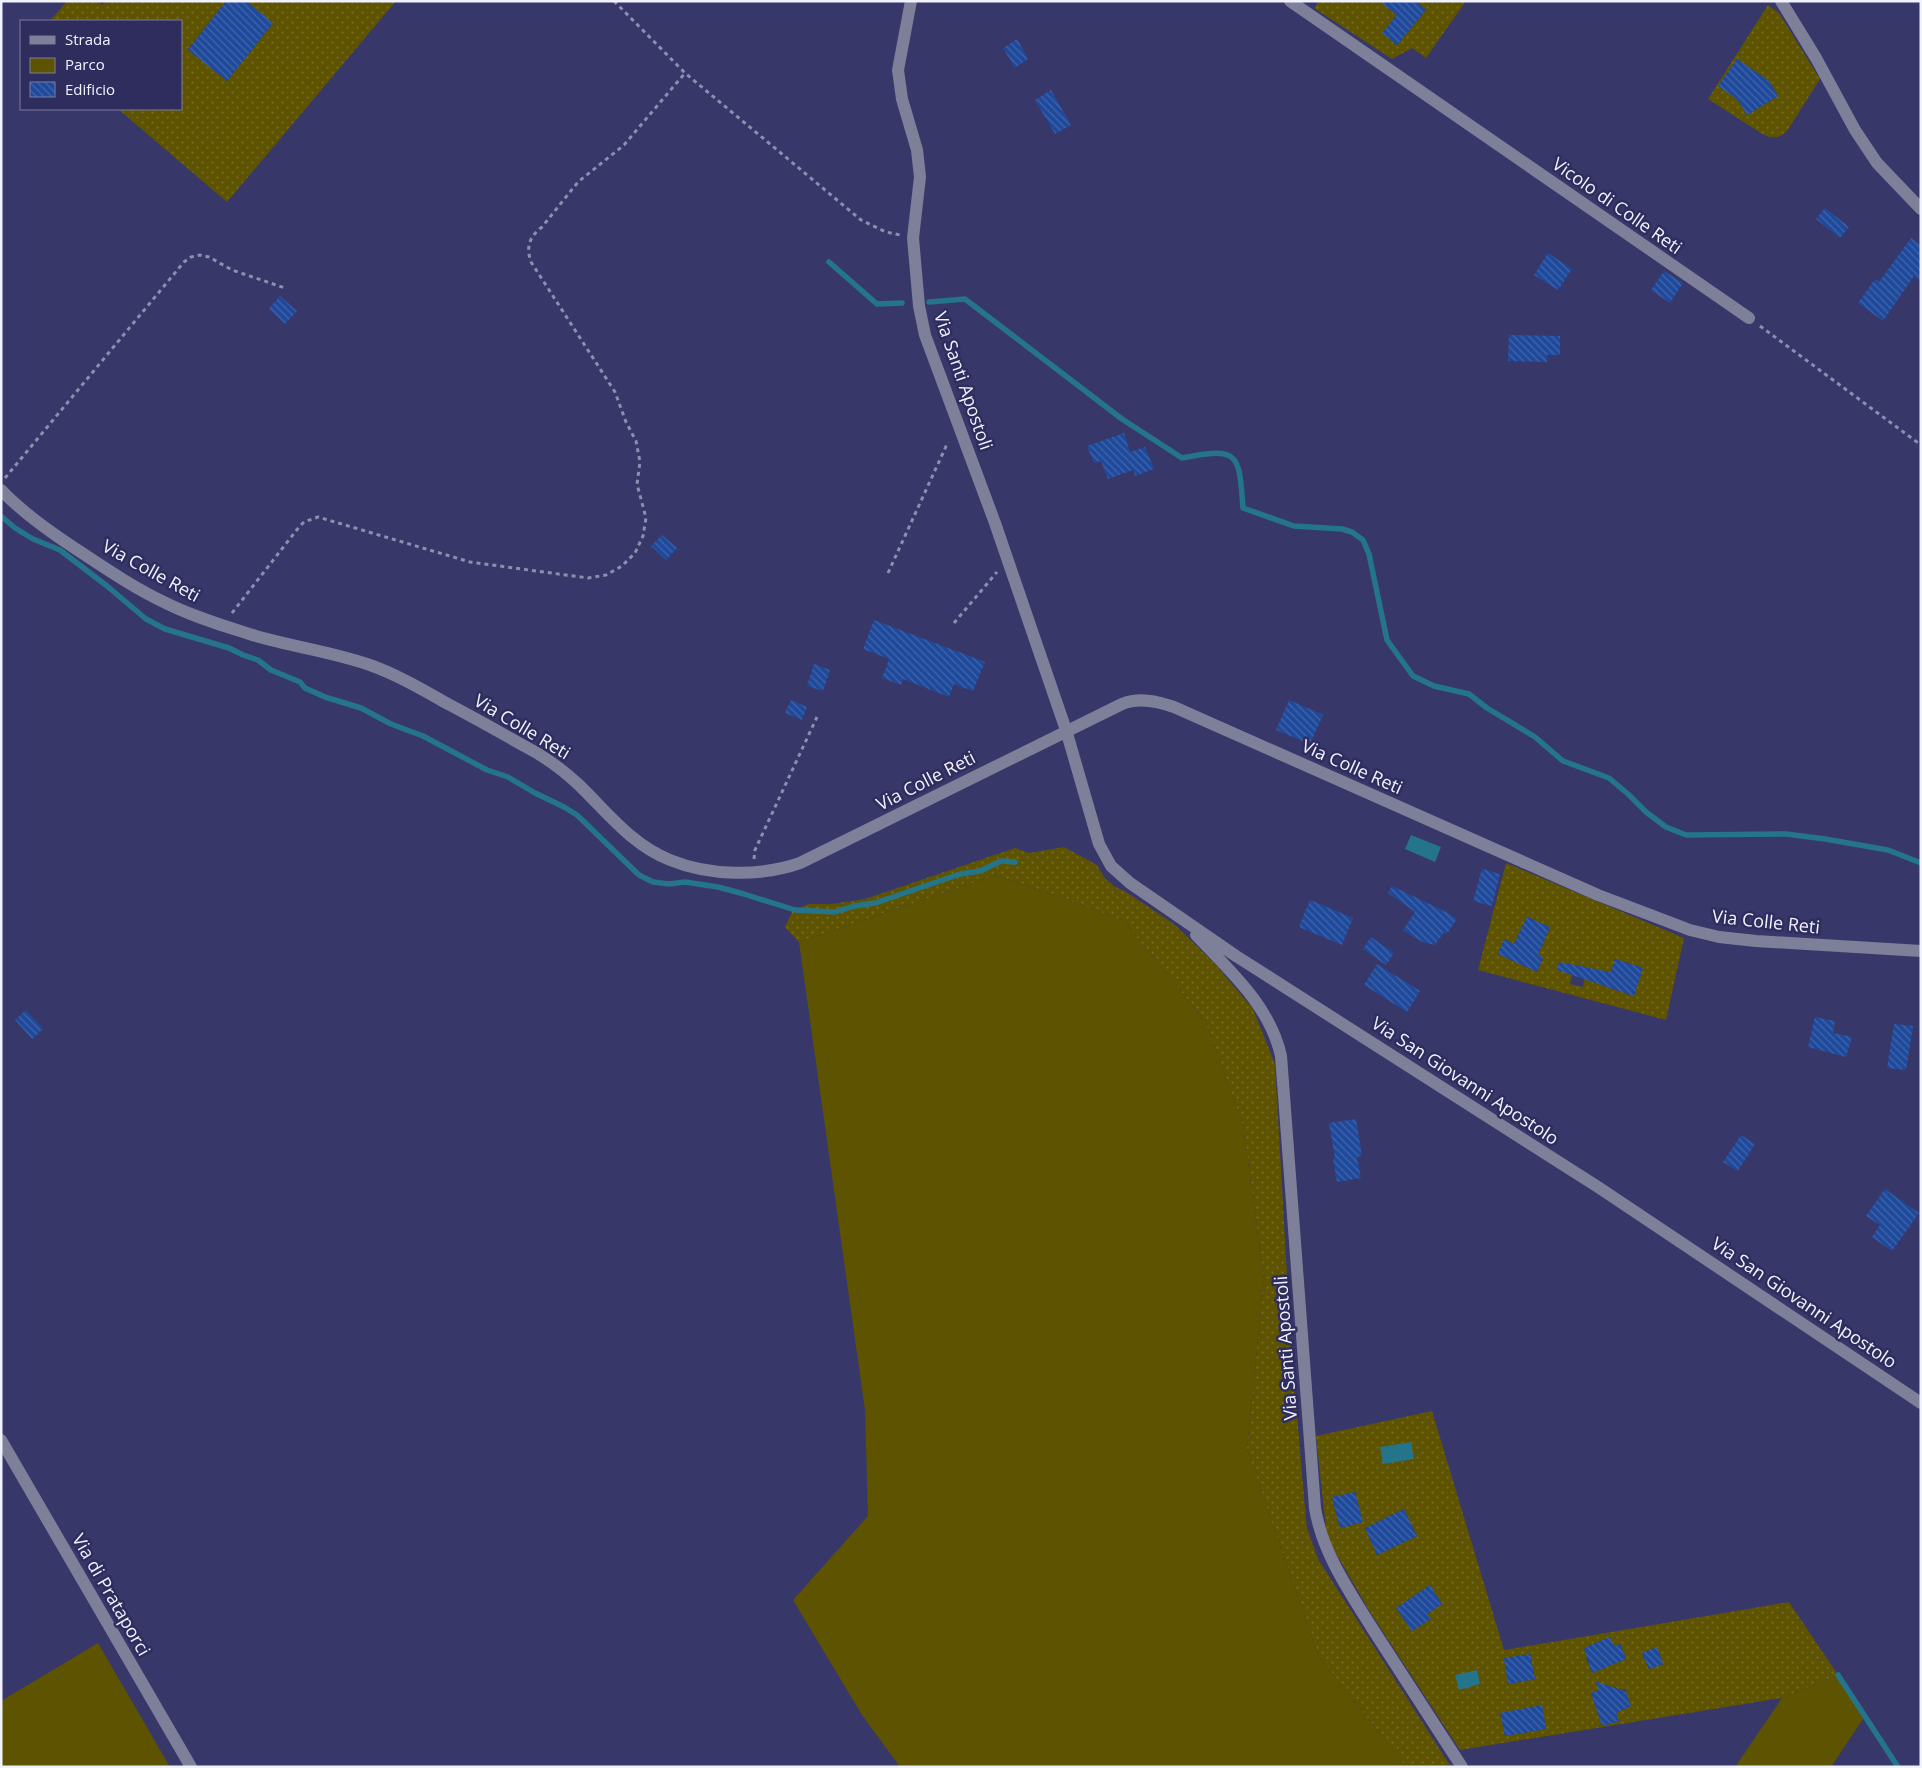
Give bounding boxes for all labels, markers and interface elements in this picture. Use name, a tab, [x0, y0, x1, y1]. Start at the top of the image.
legend	[20, 20, 182, 110]
text: Strada	[65, 29, 111, 49]
text: Parco	[65, 54, 105, 74]
text: Edificio	[65, 79, 115, 99]
street label: Vicolo di Colle Reti	[1548, 151, 1687, 259]
street label: Via Santi Apostoli	[929, 308, 999, 453]
street label: Via Colle Reti	[98, 533, 205, 607]
street label: Via Colle Reti	[470, 688, 575, 764]
street label: Via Colle Reti	[1298, 733, 1407, 799]
street label: Via Colle Reti	[872, 745, 979, 815]
street label: Via Colle Reti	[1711, 903, 1821, 939]
street label: Via San Giovanni Apostolo	[1367, 1011, 1564, 1150]
street label: Via San Giovanni Apostolo	[1707, 1231, 1902, 1373]
street label: Via Santi Apostoli	[1268, 1275, 1302, 1421]
street label: Via di Prataporci	[67, 1529, 157, 1660]

